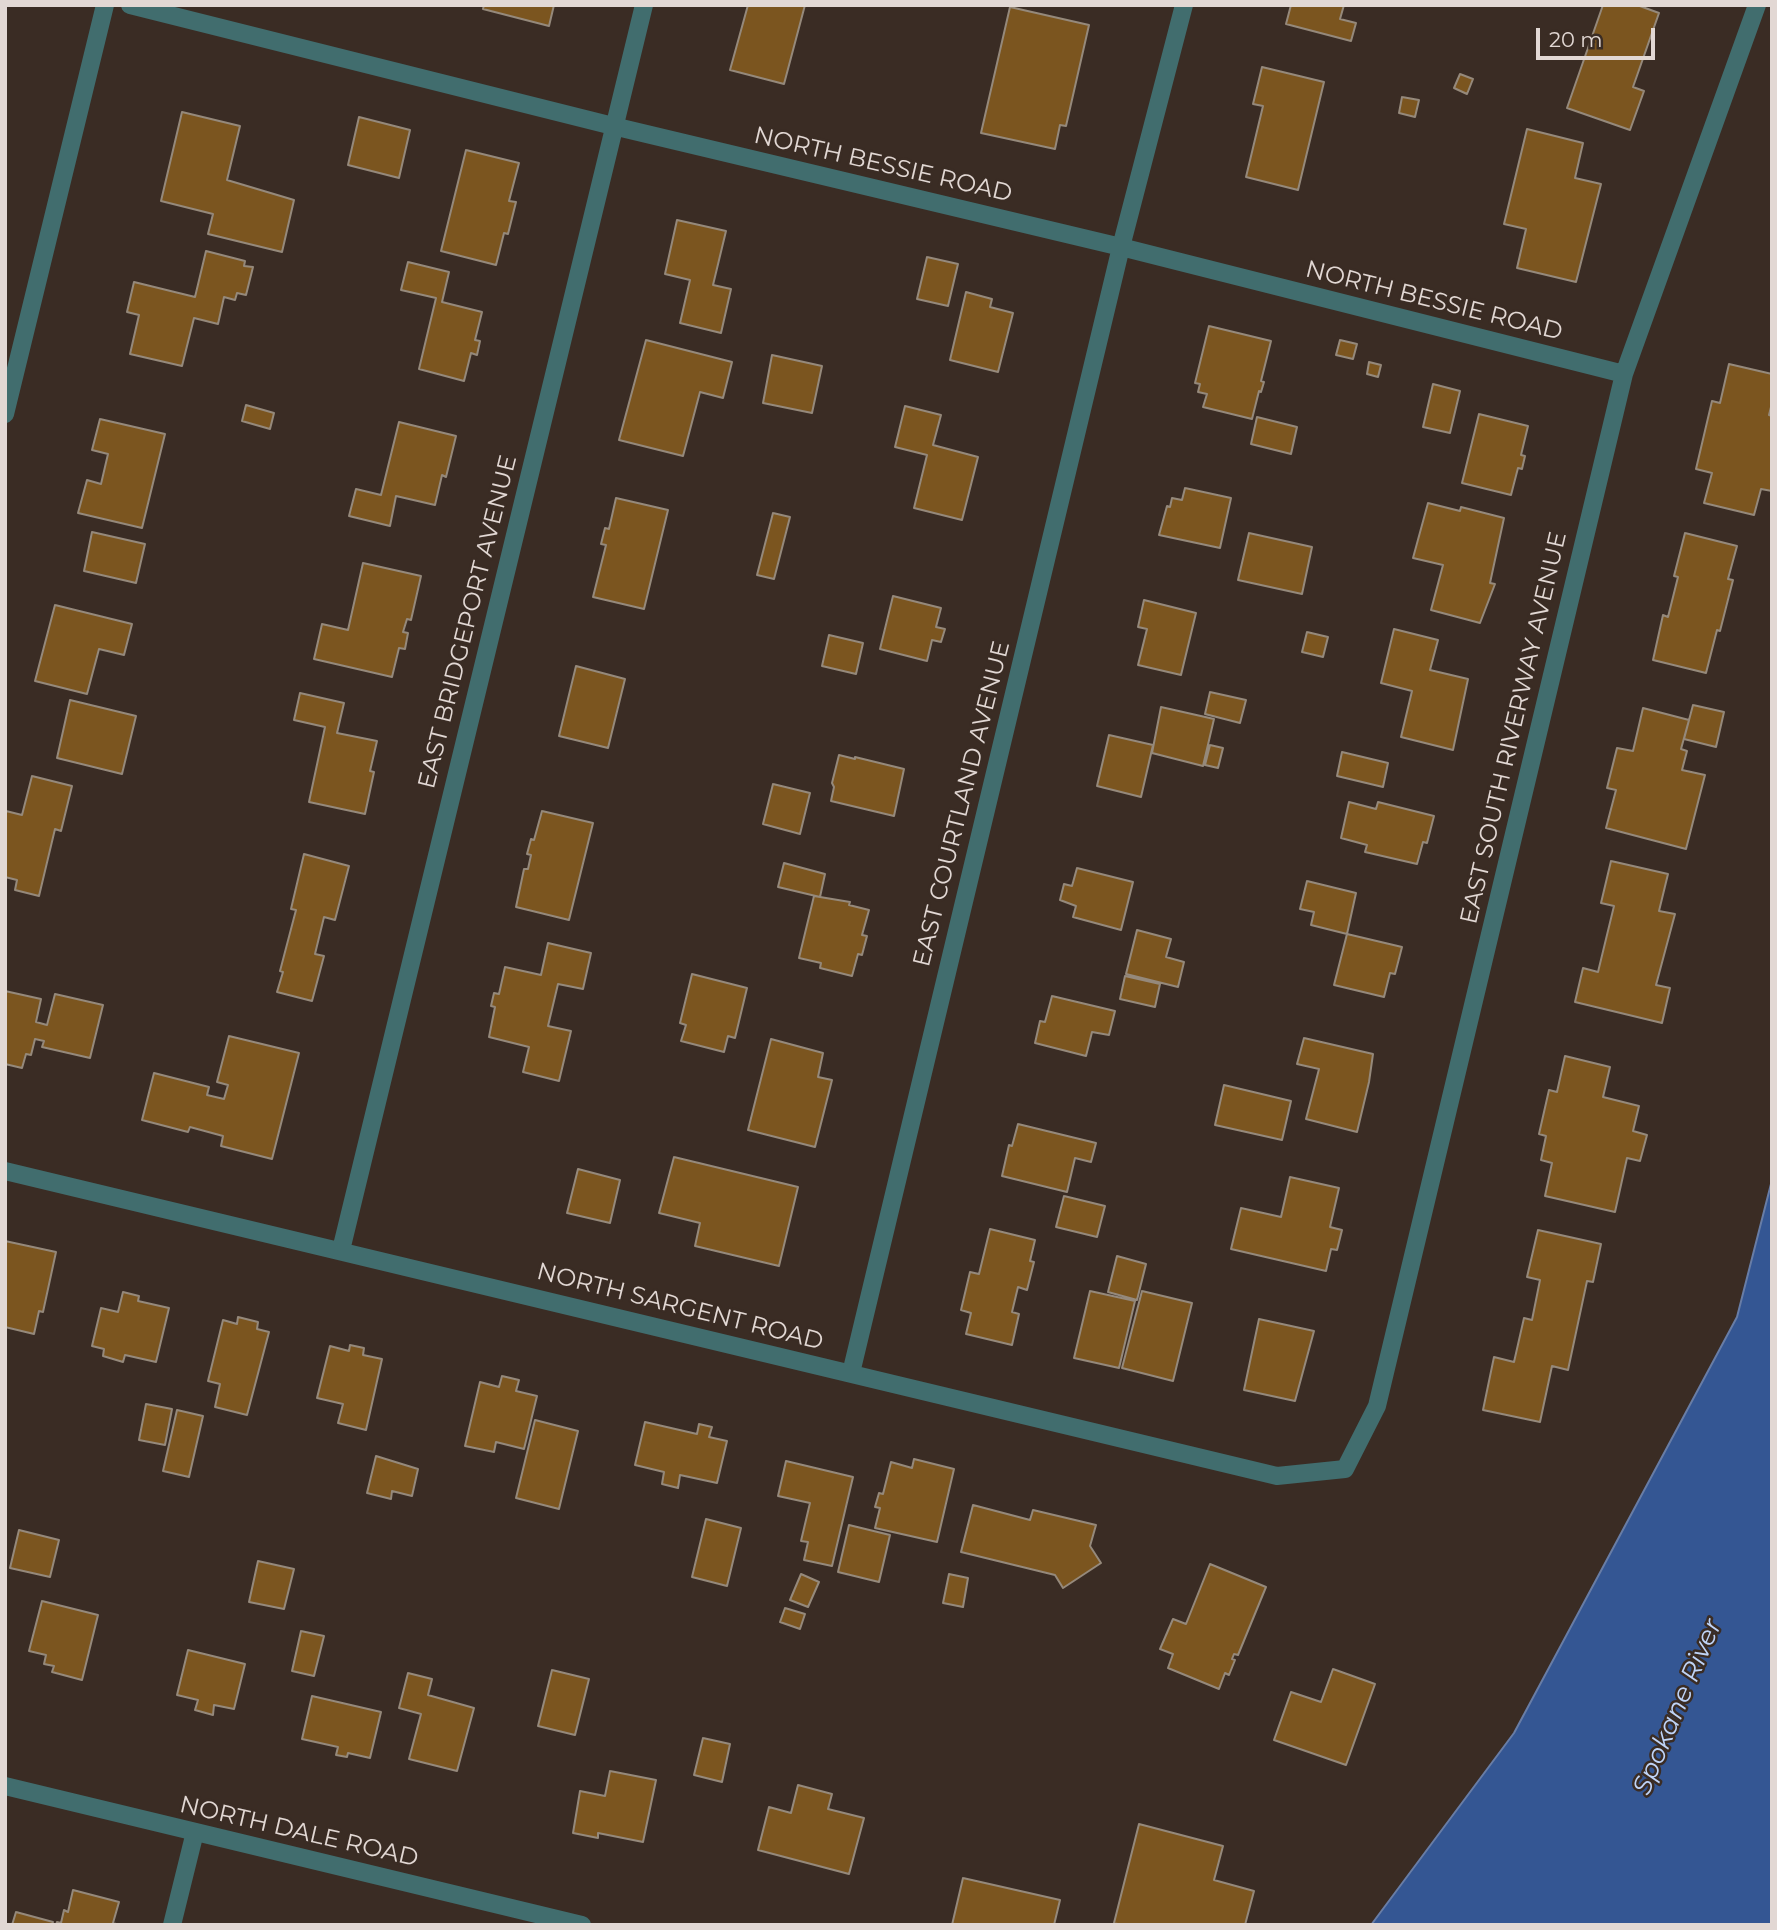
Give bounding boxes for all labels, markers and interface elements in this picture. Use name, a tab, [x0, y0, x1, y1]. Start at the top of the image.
scale bar	[1539, 14, 1658, 58]
text: 20 m	[1549, 27, 1603, 52]
street label: NORTH BESSIE ROAD	[751, 121, 1015, 209]
street label: NORTH BESSIE ROAD	[1302, 255, 1566, 347]
street label: EAST BRIDGEPORT AVENUE	[413, 452, 523, 792]
street label: EAST SOUTH RIVERWAY AVENUE	[1455, 529, 1573, 927]
street label: EAST COURTLAND AVENUE	[908, 638, 1016, 970]
street label: NORTH SARGENT ROAD	[534, 1257, 826, 1357]
water label: Spokane River	[1627, 1614, 1729, 1800]
street label: NORTH DALE ROAD	[177, 1791, 421, 1873]

